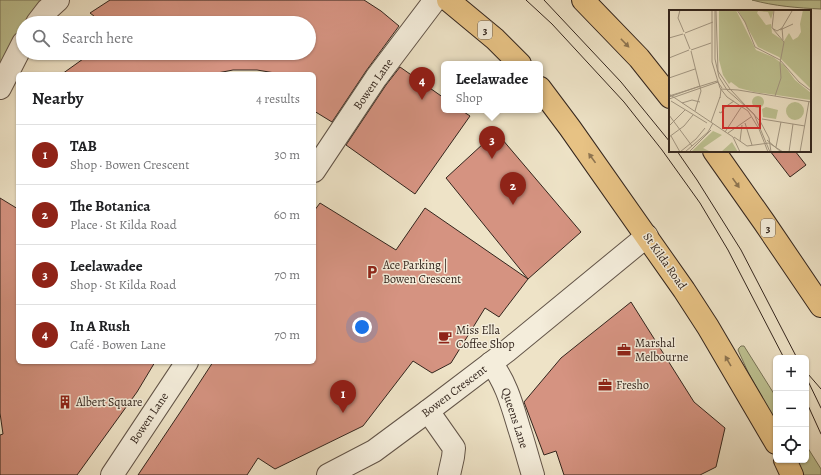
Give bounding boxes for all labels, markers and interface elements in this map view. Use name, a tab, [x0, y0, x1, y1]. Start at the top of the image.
inset map	[669, 10, 811, 152]
search box	[16, 16, 316, 60]
road number: 3	[478, 21, 492, 39]
icon: search	[30, 27, 52, 49]
text: Search here	[62, 28, 133, 48]
one-way arrow	[620, 38, 629, 49]
street label: Bowen Lane	[350, 55, 396, 113]
popup	[441, 61, 543, 113]
pin: 4	[409, 67, 435, 100]
text: Leelawadee	[456, 69, 528, 89]
text: Nearby	[32, 87, 83, 110]
text: Shop	[456, 89, 483, 106]
text: 4 results	[256, 90, 300, 107]
pin: 3	[479, 126, 505, 159]
text: TAB	[70, 136, 97, 156]
text: 1	[43, 146, 47, 163]
text: 30 m	[274, 146, 300, 163]
one-way arrow	[588, 152, 596, 163]
text: Shop · Bowen Crescent	[70, 156, 189, 173]
pin: 2	[500, 172, 526, 205]
one-way arrow	[732, 177, 740, 188]
text: The Botanica	[70, 196, 151, 216]
text: 2	[42, 206, 48, 223]
text: 60 m	[274, 206, 300, 223]
text: Place · St Kilda Road	[70, 216, 177, 233]
road number: 3	[761, 219, 775, 237]
street label: St Kilda Road	[640, 229, 691, 293]
text: Leelawadee	[70, 256, 143, 276]
place label: Ace Parking | Bowen Crescent	[382, 257, 461, 287]
parking icon: Ace Parking | Bowen Crescent	[364, 264, 380, 280]
text: 3	[42, 266, 48, 283]
text: 70 m	[274, 266, 300, 283]
text: Shop · St Kilda Road	[70, 276, 176, 293]
text: In A Rush	[70, 316, 130, 336]
your location	[352, 317, 372, 337]
place label: Miss Ella Coffee Shop	[456, 322, 515, 352]
text: 4	[42, 326, 48, 343]
text: 70 m	[274, 326, 300, 343]
cafe icon: Miss Ella Coffee Shop	[437, 329, 453, 345]
place label: Marshal Melbourne	[635, 335, 688, 365]
text: Café · Bowen Lane	[70, 336, 166, 353]
office icon: Marshal Melbourne	[616, 342, 632, 358]
one-way arrow	[724, 355, 731, 367]
map controls	[773, 355, 809, 463]
button: +	[773, 355, 809, 391]
street label: Bowen Crescent	[418, 361, 490, 421]
office icon: Fresho	[597, 377, 613, 393]
place label: Fresho	[616, 377, 649, 393]
pin: 1	[330, 380, 356, 413]
street label: Queens Lane	[498, 386, 532, 450]
street label: Bowen Lane	[126, 389, 172, 447]
button: −	[773, 391, 809, 427]
building icon: Albert Square	[57, 394, 73, 410]
place label: Albert Square	[75, 394, 142, 410]
button: locate	[773, 427, 809, 463]

